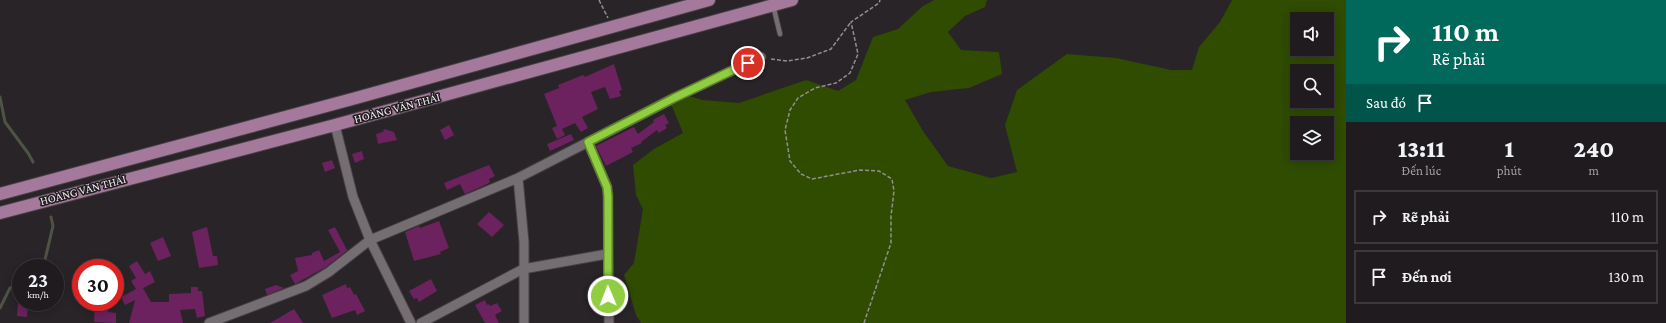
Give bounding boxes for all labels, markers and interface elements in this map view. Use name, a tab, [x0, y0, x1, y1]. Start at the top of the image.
map controls	[1290, 12, 1334, 160]
button: sound	[1290, 12, 1334, 56]
icon: right	[1366, 16, 1418, 68]
text: 110 m	[1432, 16, 1499, 47]
pin	[731, 46, 765, 80]
text: Rẽ phải	[1432, 49, 1485, 69]
icon: arrive	[737, 52, 759, 74]
button: search	[1290, 64, 1334, 108]
street label: HOÀNG VĂN THÁI	[352, 90, 442, 126]
icon: arrive	[1414, 92, 1436, 114]
text: Sau đó	[1366, 95, 1406, 111]
button: layers	[1290, 116, 1334, 160]
text: 13:11	[1398, 135, 1445, 162]
text: 1	[1504, 135, 1514, 162]
text: 240	[1573, 135, 1614, 162]
text: Đến lúc	[1402, 163, 1441, 178]
text: phút	[1497, 163, 1522, 178]
text: m	[1589, 163, 1599, 178]
street label: HOÀNG VĂN THÁI	[38, 172, 128, 208]
icon: right	[1368, 206, 1390, 228]
text: Rẽ phải	[1402, 209, 1449, 225]
text: 110 m	[1611, 209, 1644, 225]
speed limit sign: 30	[72, 259, 124, 311]
icon: arrive	[1368, 266, 1390, 288]
text: 23	[28, 269, 48, 291]
text: Đến nơi	[1402, 269, 1452, 285]
text: 130 m	[1609, 269, 1644, 285]
position arrow	[587, 275, 629, 317]
text: km/h	[27, 289, 49, 300]

